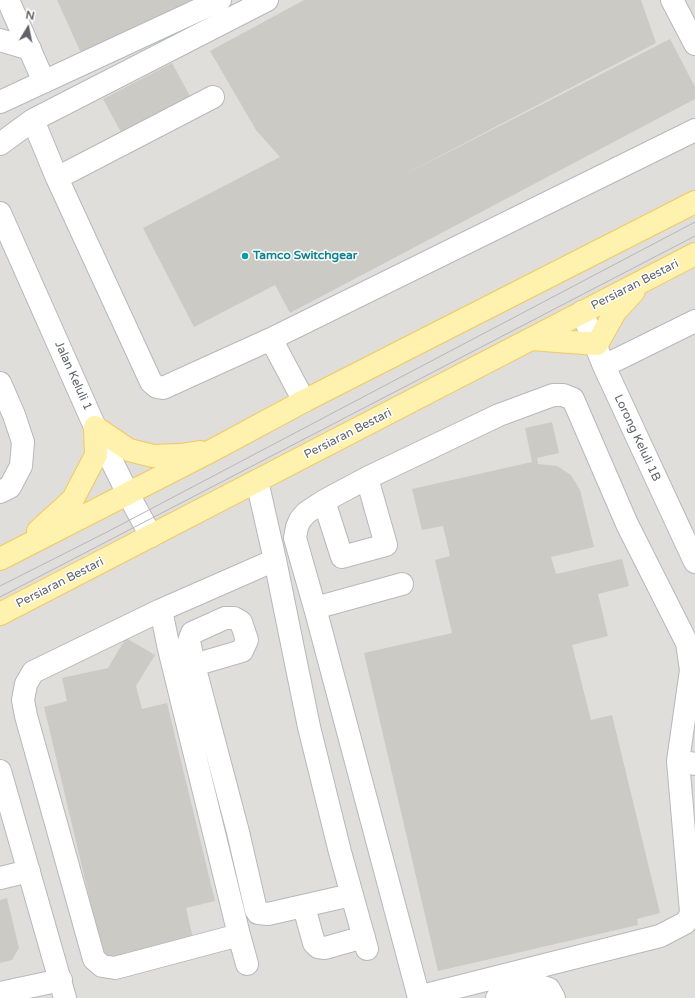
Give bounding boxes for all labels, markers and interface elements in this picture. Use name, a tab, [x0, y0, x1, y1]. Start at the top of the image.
north arrow	[8, 8, 48, 48]
text: N	[25, 9, 36, 23]
place label: Tamco Switchgear	[253, 249, 357, 263]
marker: Tamco Switchgear	[240, 251, 250, 261]
street label: Persiaran Bestari	[589, 257, 681, 313]
street label: Jalan Keluli 1	[51, 339, 95, 413]
street label: Lorong Keluli 1B	[611, 392, 663, 484]
street label: Persiaran Bestari	[302, 406, 394, 462]
street label: Persiaran Bestari	[14, 555, 106, 611]

